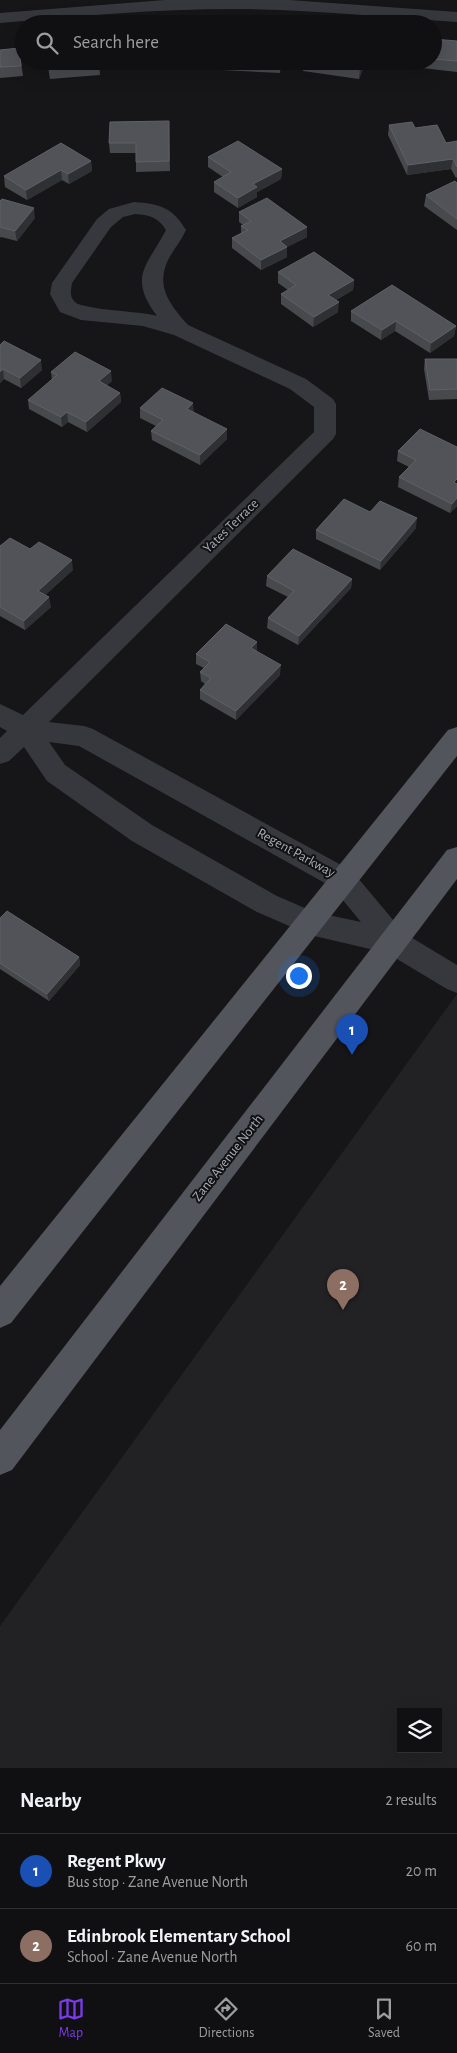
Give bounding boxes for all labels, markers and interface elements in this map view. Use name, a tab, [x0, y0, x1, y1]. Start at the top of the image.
search box	[15, 15, 442, 70]
icon: search	[33, 29, 61, 57]
text: Search here	[73, 33, 159, 52]
street label: Yates Terrace	[201, 496, 261, 556]
street label: Regent Parkway	[255, 826, 337, 880]
your location	[286, 963, 312, 989]
pin: 1	[336, 1014, 368, 1055]
street label: Zane Avenue North	[190, 1112, 266, 1204]
pin: 2	[327, 1269, 359, 1310]
map controls	[397, 1708, 442, 1753]
button: layers	[397, 1708, 442, 1753]
text: Nearby	[20, 1790, 81, 1811]
text: 2 results	[385, 1792, 437, 1808]
text: Regent Pkwy	[67, 1852, 166, 1871]
text: 1	[33, 1863, 39, 1879]
text: 20 m	[406, 1863, 437, 1879]
text: Bus stop · Zane Avenue North	[67, 1874, 248, 1890]
text: Edinbrook Elementary School	[67, 1927, 291, 1946]
text: 2	[32, 1938, 40, 1954]
text: 60 m	[406, 1938, 437, 1954]
text: School · Zane Avenue North	[67, 1949, 237, 1965]
tab: Map	[57, 1995, 85, 2042]
tab: Directions	[199, 1995, 254, 2042]
tab: Saved	[368, 1995, 400, 2042]

